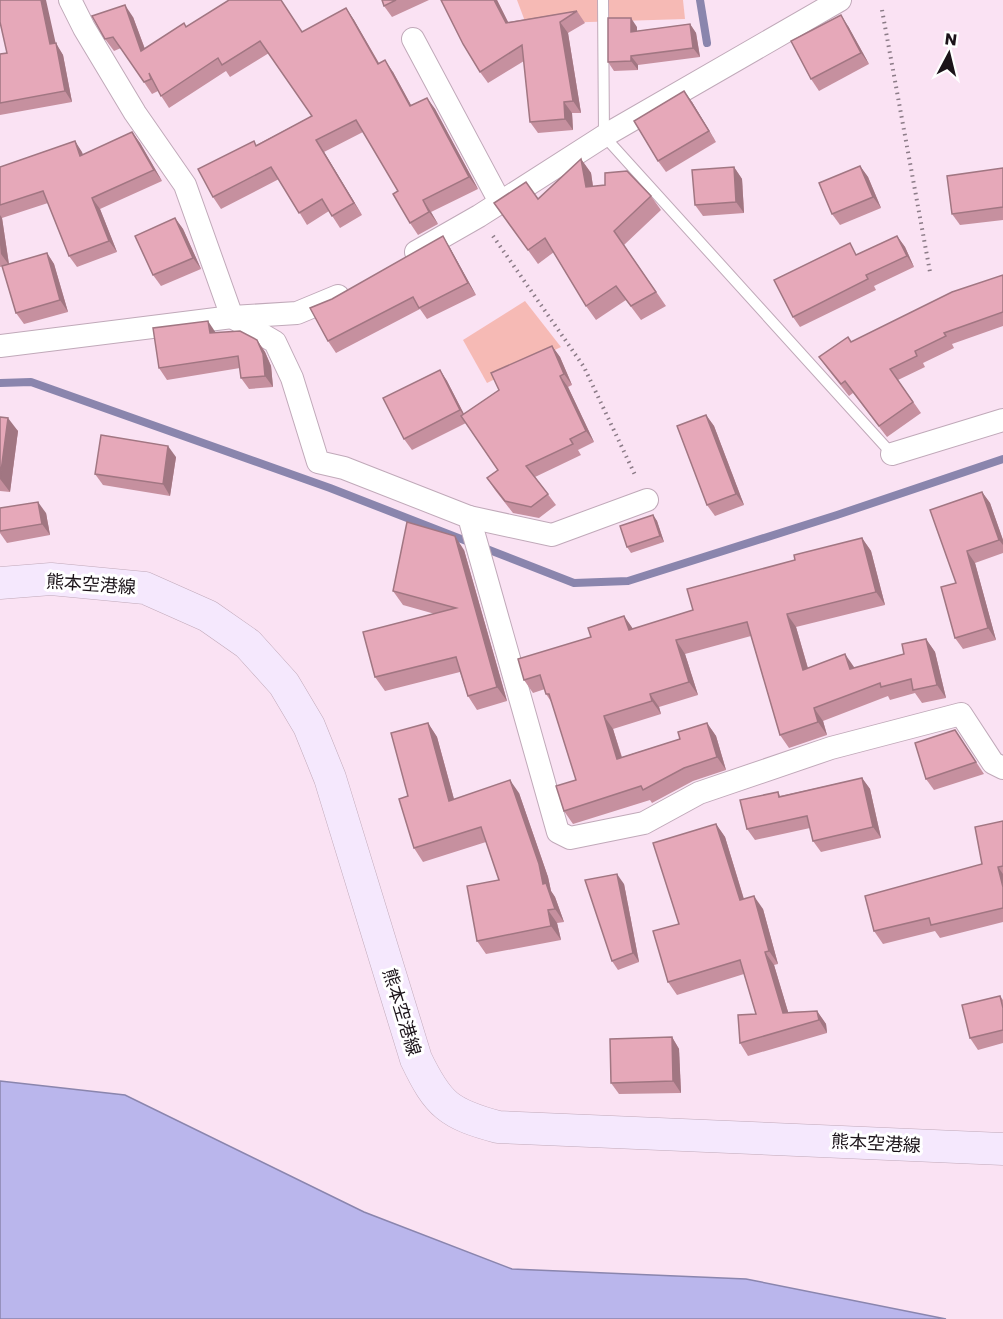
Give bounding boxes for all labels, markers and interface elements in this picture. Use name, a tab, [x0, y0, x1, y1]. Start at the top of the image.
north arrow	[919, 24, 979, 84]
text: N	[943, 27, 958, 52]
street label: 熊本空港線	[45, 568, 137, 600]
street label: 熊本空港線	[377, 965, 427, 1059]
street label: 熊本空港線	[830, 1128, 922, 1158]

